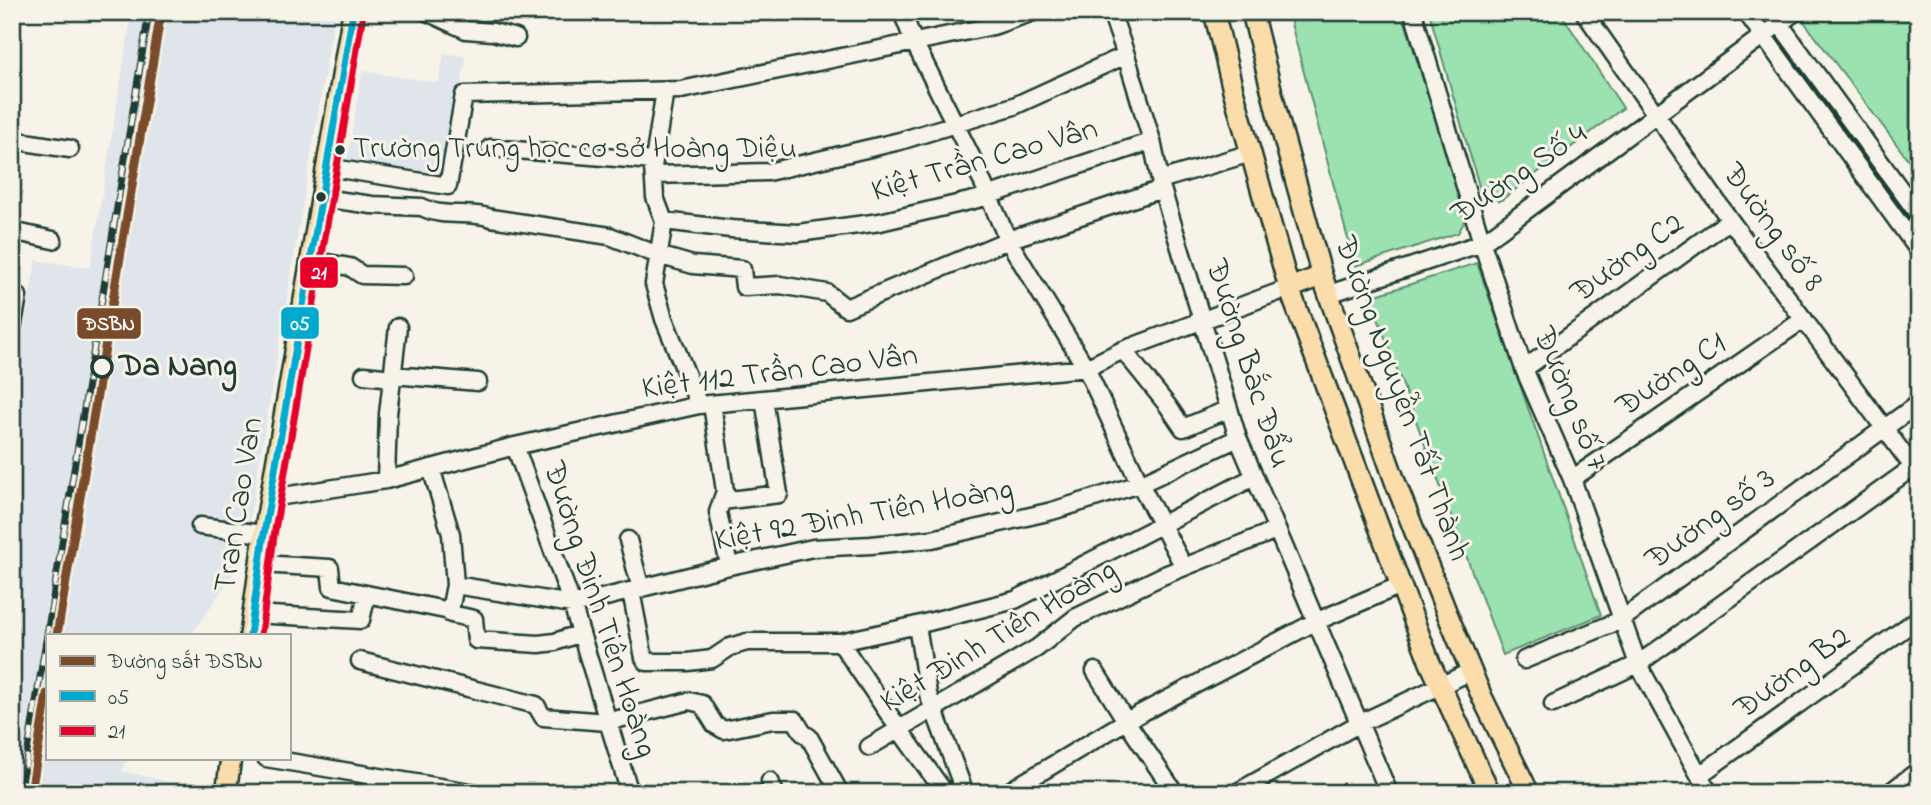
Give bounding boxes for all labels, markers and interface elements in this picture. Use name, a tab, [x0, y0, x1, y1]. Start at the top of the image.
street label: Kiệt Trần Cao Vân	[866, 106, 1104, 216]
street label: Đường Số 4	[1442, 112, 1597, 238]
place label: Trường Trung học cơ sở Hoàng Diệu	[353, 128, 797, 172]
marker: Trường Trung học cơ sở Hoàng Diệu	[333, 143, 347, 157]
street label: Đường số 8	[1708, 153, 1835, 302]
unlabelled marker	[314, 190, 328, 204]
street label: Đường C2	[1561, 202, 1694, 317]
street label: Đường Nguyễn Tất Thành	[1320, 229, 1482, 568]
street label: Đường Bắc Đẩu	[1191, 253, 1303, 474]
line badge: 21	[299, 256, 339, 289]
text: 21	[310, 261, 327, 288]
line badge: 05	[280, 306, 320, 340]
line badge: ĐSBN	[76, 307, 142, 340]
text: ĐSBN	[82, 312, 135, 339]
text: 05	[290, 312, 310, 339]
street label: Đường số 7	[1519, 319, 1619, 478]
street label: Đường C1	[1607, 322, 1737, 431]
street label: Kiệt 112 Trần Cao Vân	[639, 333, 921, 413]
place label: Da Nang	[117, 344, 237, 392]
marker: Da Nang	[91, 356, 113, 378]
street label: Tran Cao Van	[203, 414, 277, 596]
street label: Đường Đinh Tiên Hoàng	[529, 455, 669, 764]
street label: Đường số 3	[1635, 457, 1786, 584]
street label: Kiệt 92 Đinh Tiên Hoàng	[711, 467, 1017, 565]
street label: Kiệt Đinh Tiên Hoàng	[872, 548, 1126, 726]
street label: Đường B2	[1724, 616, 1861, 733]
legend	[46, 634, 290, 760]
text: Đường sắt ĐSBN	[107, 648, 263, 680]
text: 05	[108, 684, 129, 714]
text: 21	[108, 718, 125, 748]

